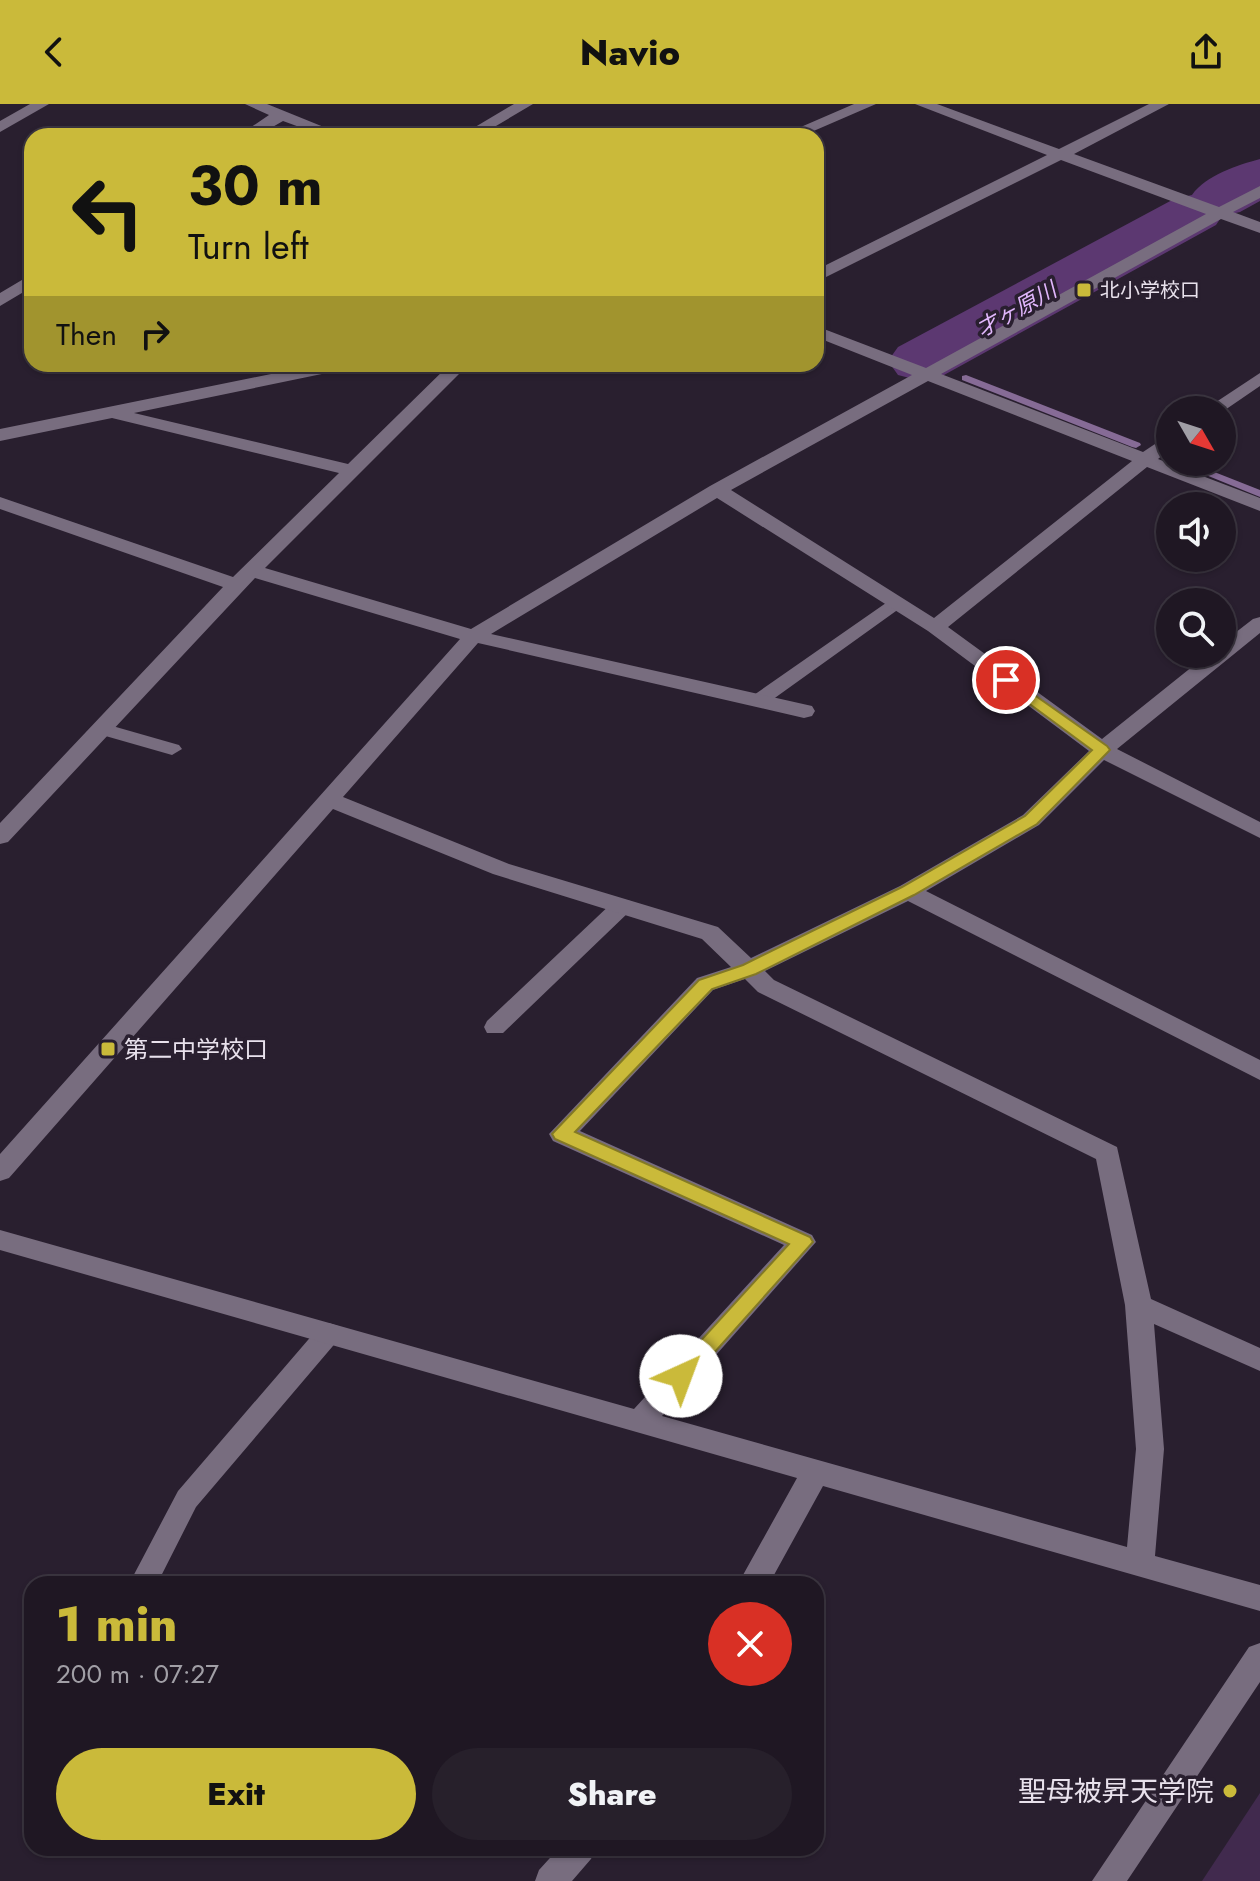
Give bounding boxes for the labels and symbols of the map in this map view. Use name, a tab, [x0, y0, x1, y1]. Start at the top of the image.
water label: 才ヶ原川	[970, 273, 1064, 344]
place label: 北小学校口	[1100, 276, 1200, 305]
marker: 北小学校口	[1075, 281, 1093, 299]
north arrow	[1156, 396, 1236, 476]
pin	[972, 646, 1040, 714]
place label: 第二中学校口	[124, 1032, 268, 1067]
marker: 第二中学校口	[99, 1040, 117, 1058]
position arrow	[639, 1334, 723, 1418]
place label: 聖母被昇天学院	[1018, 1771, 1214, 1812]
marker: 聖母被昇天学院	[1221, 1782, 1239, 1800]

